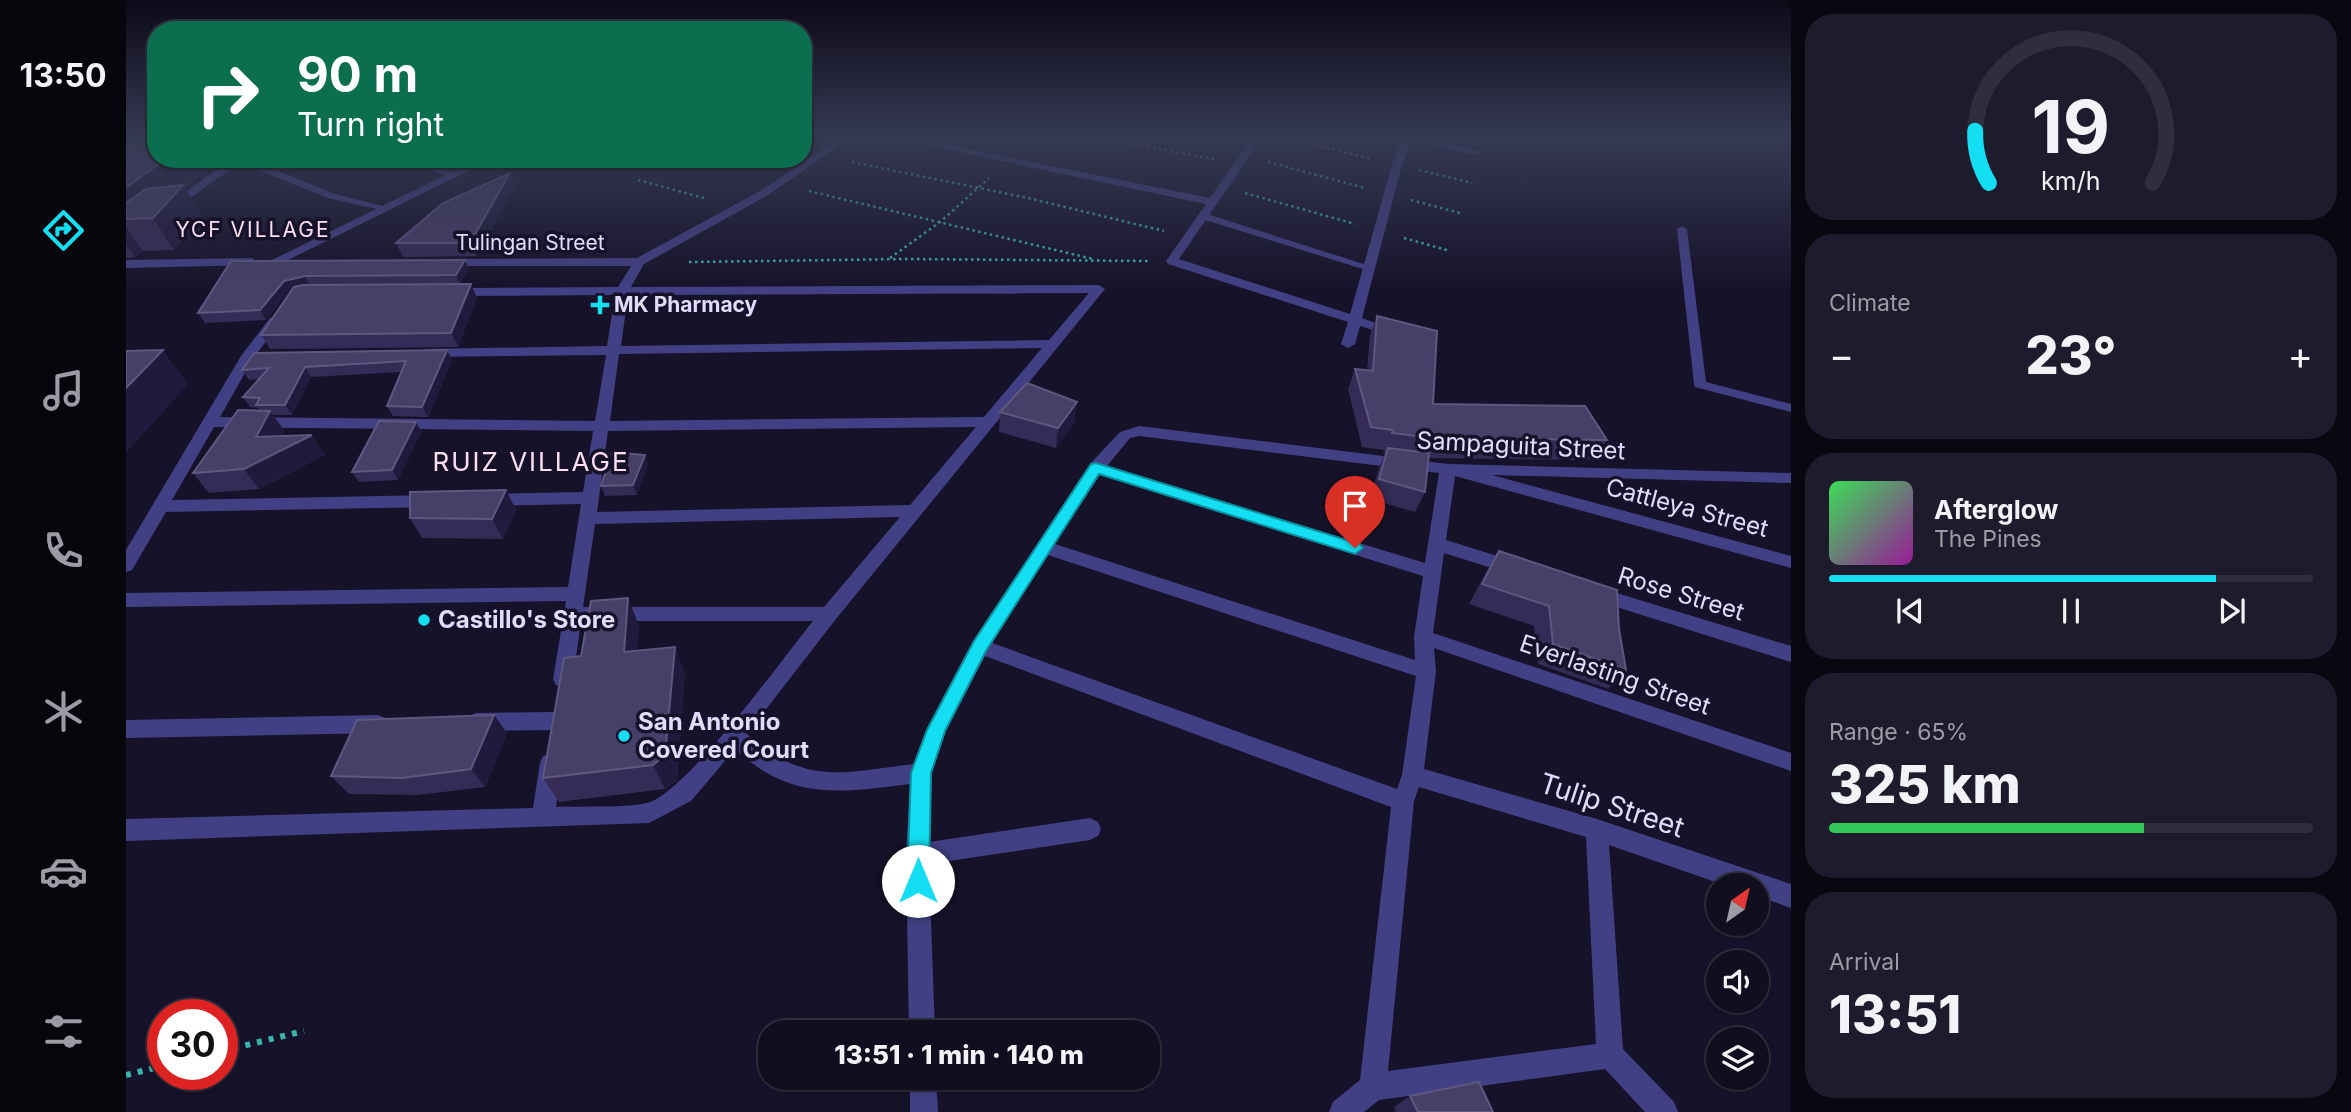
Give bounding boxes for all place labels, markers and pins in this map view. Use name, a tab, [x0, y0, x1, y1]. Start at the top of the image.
place label: MK Pharmacy	[614, 292, 758, 317]
marker: MK Pharmacy	[592, 297, 608, 313]
pin	[1325, 476, 1385, 548]
place label: Castillo's Store	[438, 605, 615, 634]
marker: Castillo's Store	[416, 612, 432, 628]
place label: San Antonio Covered Court	[638, 707, 809, 764]
marker: San Antonio Covered Court	[616, 728, 632, 744]

